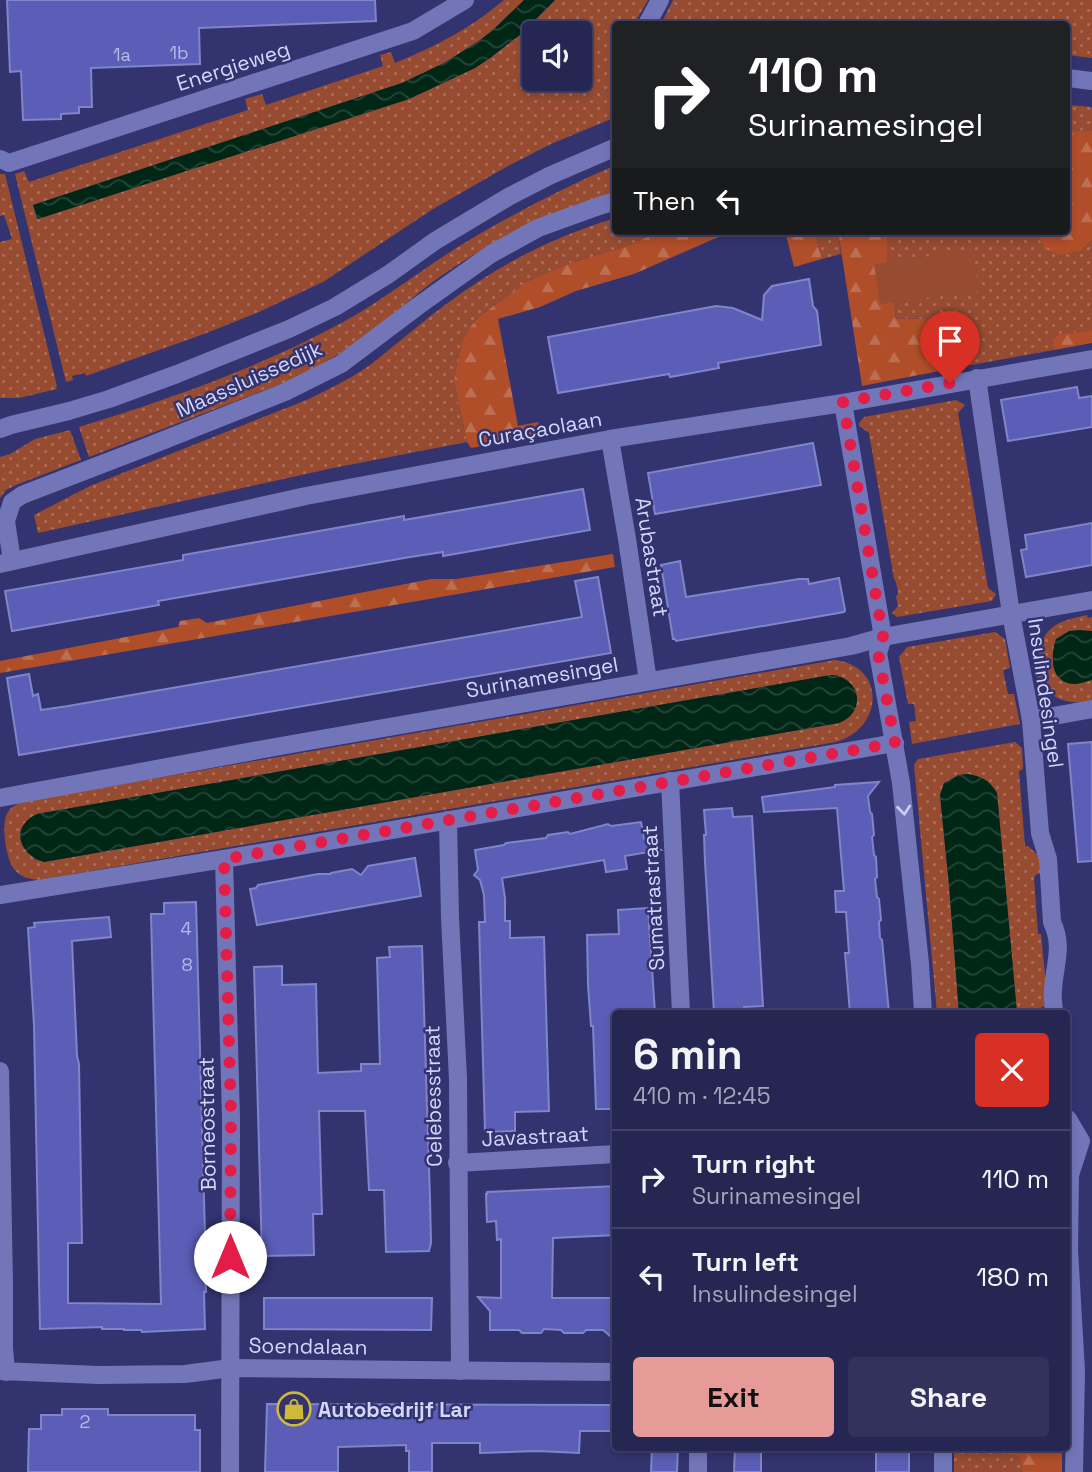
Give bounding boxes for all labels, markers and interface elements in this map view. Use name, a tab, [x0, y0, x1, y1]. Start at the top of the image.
map controls	[522, 21, 592, 91]
button: sound	[522, 21, 592, 91]
street label: Energieweg	[173, 35, 293, 97]
house number: 1b	[169, 41, 189, 64]
house number: 1a	[113, 43, 131, 66]
text: 110 m	[748, 44, 878, 106]
icon: right	[633, 49, 724, 140]
text: Surinamesingel	[748, 105, 983, 145]
icon: left	[710, 182, 748, 220]
text: Then	[633, 184, 696, 218]
pin	[920, 311, 980, 383]
icon: arrive	[931, 322, 969, 360]
street label: Maassluissedijk	[172, 335, 326, 423]
street label: Curaçaolaan	[476, 405, 604, 453]
street label: Arubastraat	[629, 495, 675, 619]
street label: Insulindesingel	[1022, 616, 1070, 770]
street label: Surinamesingel	[464, 650, 620, 704]
one-way arrow	[896, 805, 911, 816]
street label: Sumatrastraat	[636, 825, 670, 971]
house number: 4	[180, 917, 192, 940]
house number: 8	[181, 953, 193, 976]
street label: Celebesstraat	[418, 1025, 448, 1167]
text: 6 min	[633, 1028, 743, 1081]
button: close	[975, 1033, 1049, 1107]
street label: Borneostraat	[192, 1057, 222, 1191]
text: 410 m · 12:45	[633, 1081, 770, 1111]
street label: Javastraat	[481, 1120, 589, 1152]
text: Turn right	[692, 1147, 816, 1181]
icon: right	[633, 1160, 671, 1198]
text: 110 m	[982, 1162, 1049, 1196]
text: Surinamesingel	[692, 1181, 861, 1211]
position arrow	[193, 1220, 267, 1294]
text: Turn left	[692, 1245, 799, 1279]
icon: left	[633, 1258, 671, 1296]
text: 180 m	[976, 1260, 1049, 1294]
text: Insulindesingel	[692, 1279, 858, 1309]
street label: Soendalaan	[248, 1331, 368, 1361]
button: Exit	[633, 1357, 834, 1437]
button: Share	[848, 1357, 1049, 1437]
shop icon: Autobedrijf Lar	[275, 1390, 313, 1428]
place label: Autobedrijf Lar	[318, 1396, 471, 1423]
house number: 2	[80, 1410, 90, 1433]

